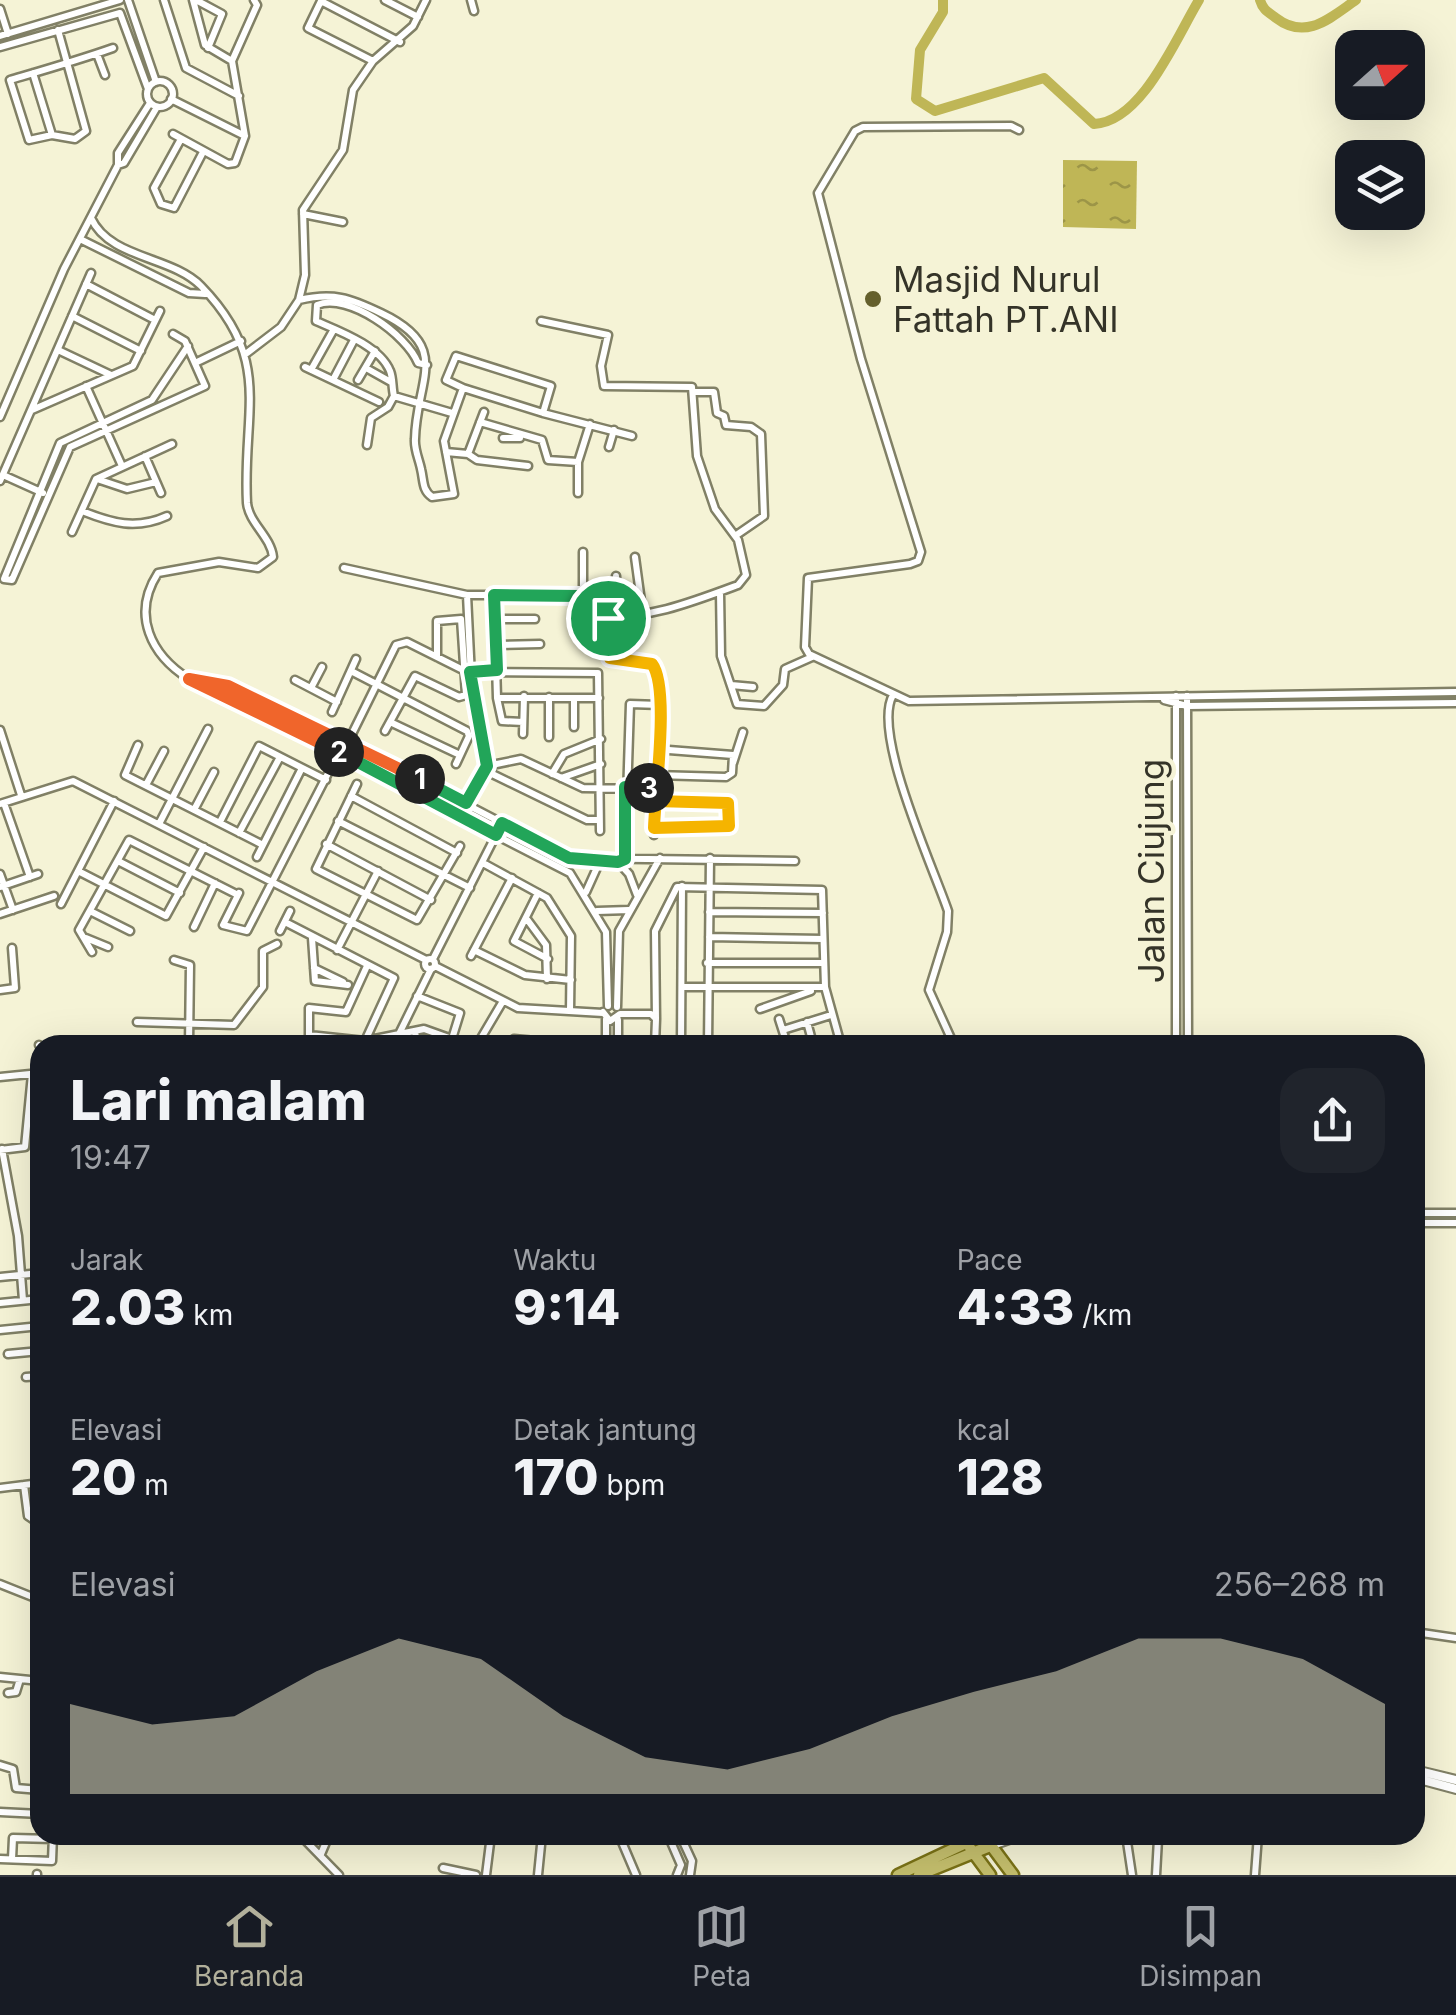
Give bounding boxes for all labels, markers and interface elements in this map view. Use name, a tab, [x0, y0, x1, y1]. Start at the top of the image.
north arrow	[1335, 30, 1425, 120]
map controls	[1335, 30, 1425, 230]
button: layers	[1335, 140, 1425, 230]
place label: Masjid Nurul Fattah PT.ANI	[893, 258, 1119, 340]
marker: Masjid Nurul Fattah PT.ANI	[862, 288, 884, 310]
pin	[566, 576, 651, 661]
icon: arrive	[581, 591, 636, 646]
pin: 2	[314, 727, 364, 777]
text: 2	[330, 735, 348, 769]
pin: 1	[395, 754, 445, 804]
street label: Jalan Ciujung	[1130, 759, 1172, 983]
text: 1	[414, 762, 426, 796]
pin: 3	[624, 763, 674, 813]
text: 3	[640, 771, 658, 805]
text: Lari malam	[70, 1067, 367, 1133]
button: share	[1280, 1068, 1385, 1173]
text: 19:47	[70, 1138, 151, 1177]
text: Jarak	[70, 1243, 143, 1277]
text: Waktu	[513, 1243, 596, 1277]
text: Pace	[957, 1243, 1023, 1277]
text: 2.03	[70, 1277, 185, 1337]
text: 9:14	[513, 1277, 621, 1337]
text: 4:33	[957, 1277, 1074, 1337]
text: km	[185, 1298, 233, 1332]
text: /km	[1074, 1298, 1132, 1332]
text: Elevasi	[70, 1413, 162, 1447]
text: Detak jantung	[513, 1413, 697, 1447]
text: kcal	[957, 1413, 1010, 1447]
text: 20	[70, 1447, 136, 1507]
text: 170	[513, 1447, 599, 1507]
text: 128	[957, 1447, 1044, 1507]
text: m	[136, 1468, 169, 1502]
text: bpm	[599, 1468, 665, 1502]
text: Elevasi	[70, 1565, 175, 1604]
text: 256–268 m	[1214, 1565, 1385, 1604]
tab: Beranda	[194, 1899, 304, 1993]
tab: Peta	[692, 1899, 751, 1993]
tab: Disimpan	[1139, 1899, 1262, 1993]

